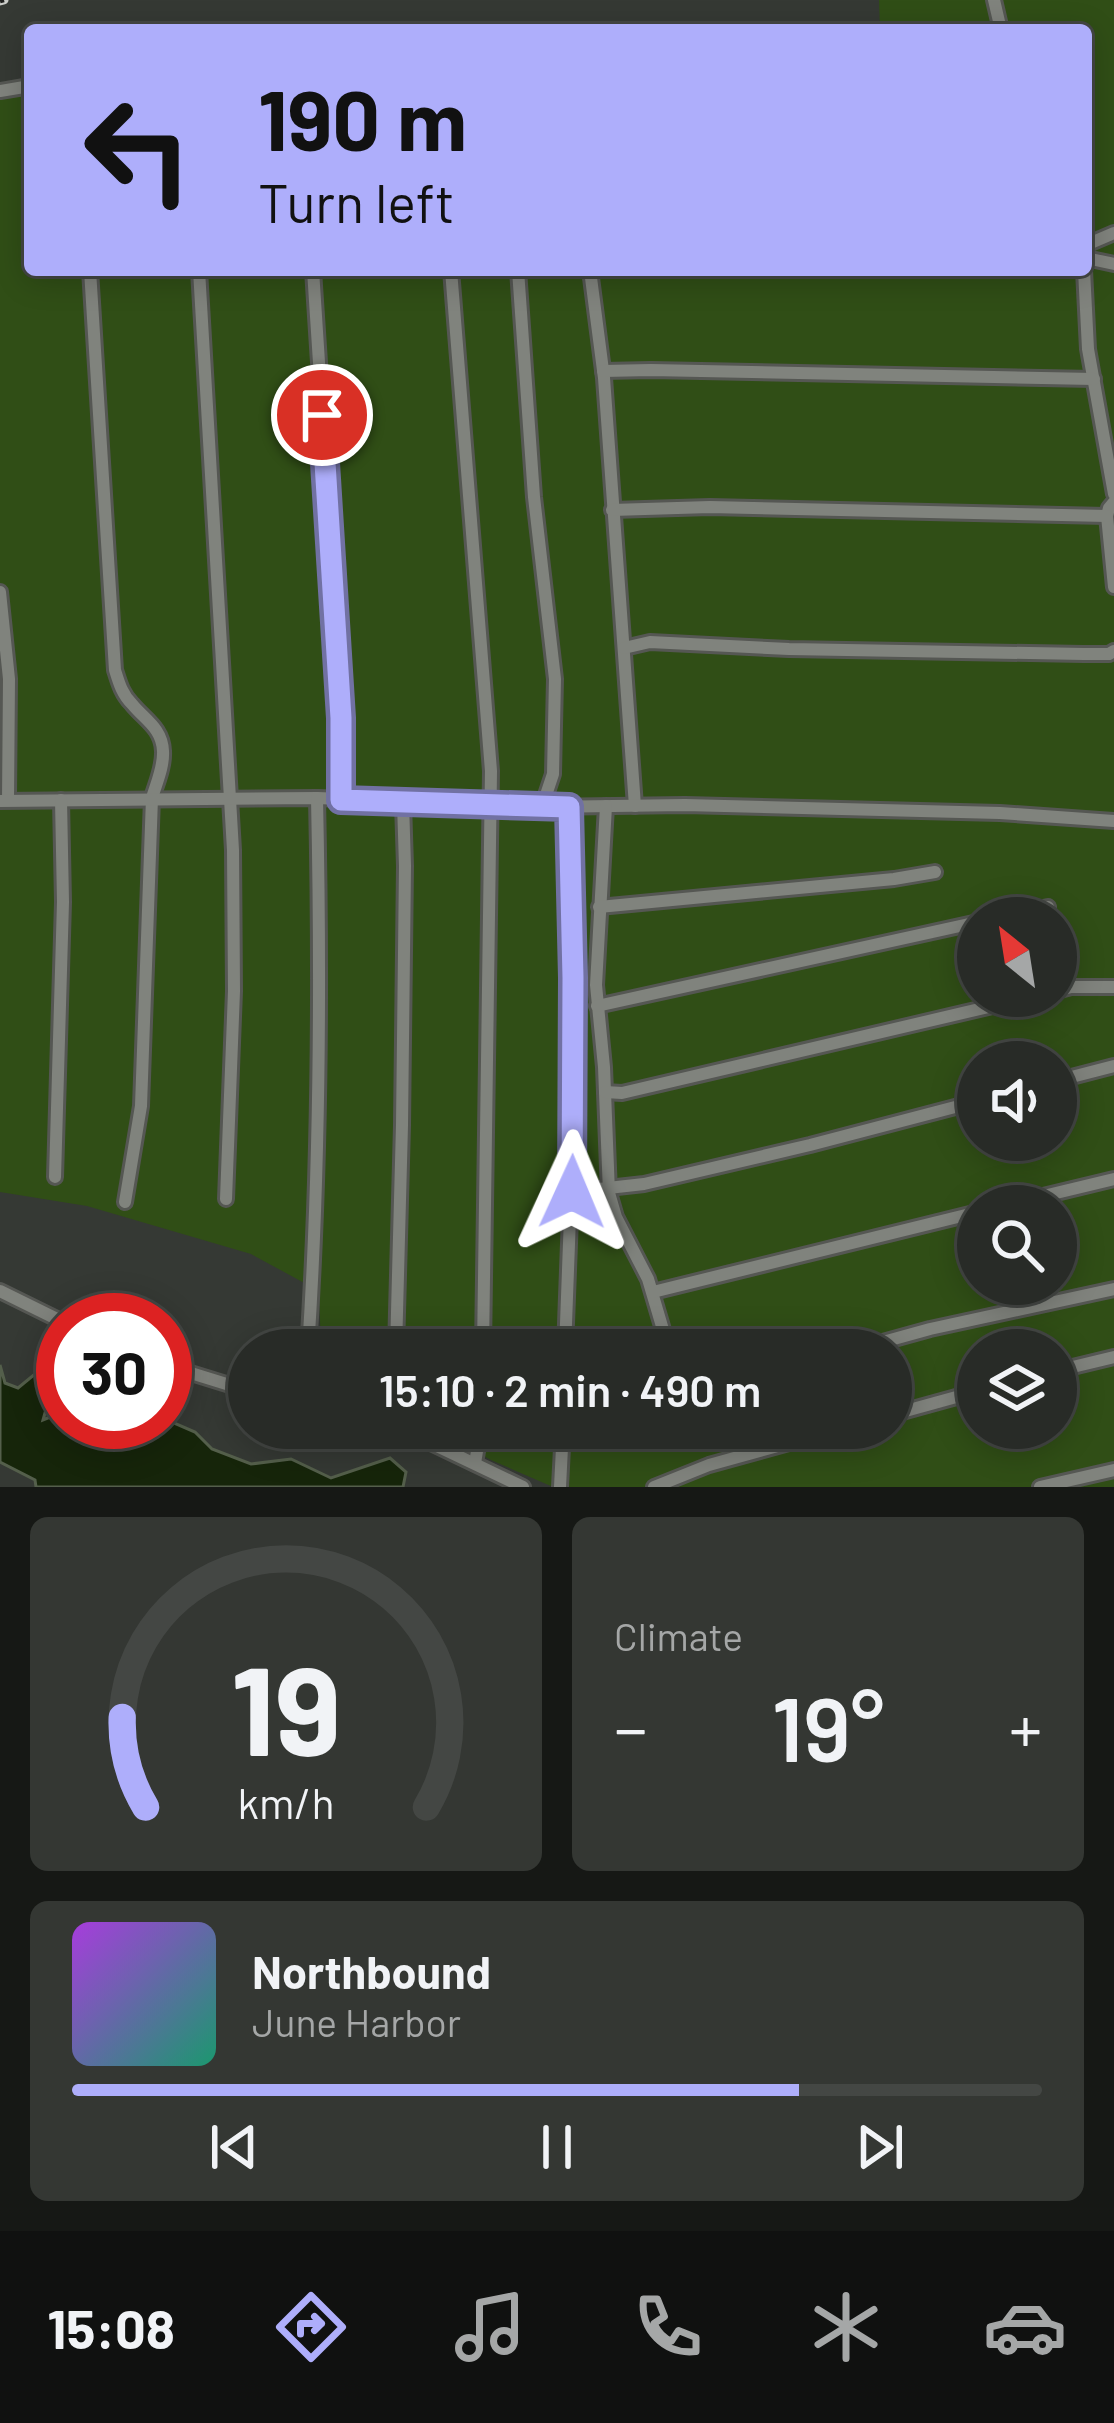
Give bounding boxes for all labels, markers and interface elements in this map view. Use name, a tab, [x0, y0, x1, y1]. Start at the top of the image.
text: 190 m	[258, 67, 467, 168]
icon: left	[60, 72, 216, 228]
text: Turn left	[258, 169, 455, 234]
pin	[271, 364, 373, 466]
icon: arrive	[289, 382, 355, 448]
north arrow	[957, 897, 1077, 1017]
map controls	[957, 897, 1077, 1449]
button: sound	[957, 1041, 1077, 1161]
position arrow	[509, 1129, 635, 1255]
button: search	[957, 1185, 1077, 1305]
speed limit sign: 30	[36, 1293, 192, 1449]
button: layers	[957, 1329, 1077, 1449]
text: 15:10 · 2 min · 490 m	[379, 1362, 761, 1416]
text: Climate	[614, 1612, 743, 1659]
text: 19	[231, 1631, 341, 1781]
text: 19°	[771, 1672, 885, 1780]
text: −	[614, 1687, 647, 1766]
text: +	[1009, 1687, 1042, 1766]
text: km/h	[237, 1776, 335, 1828]
text: Northbound	[252, 1944, 491, 1998]
text: June Harbor	[252, 1998, 461, 2045]
icon: previous	[201, 2114, 267, 2180]
icon: pause	[524, 2114, 590, 2180]
icon: next	[847, 2114, 913, 2180]
icon: directions	[269, 2285, 353, 2369]
icon: music	[448, 2285, 532, 2369]
icon: phone	[626, 2285, 710, 2369]
icon: climate	[804, 2285, 888, 2369]
icon: car	[983, 2285, 1067, 2369]
text: 15:08	[47, 2295, 175, 2360]

